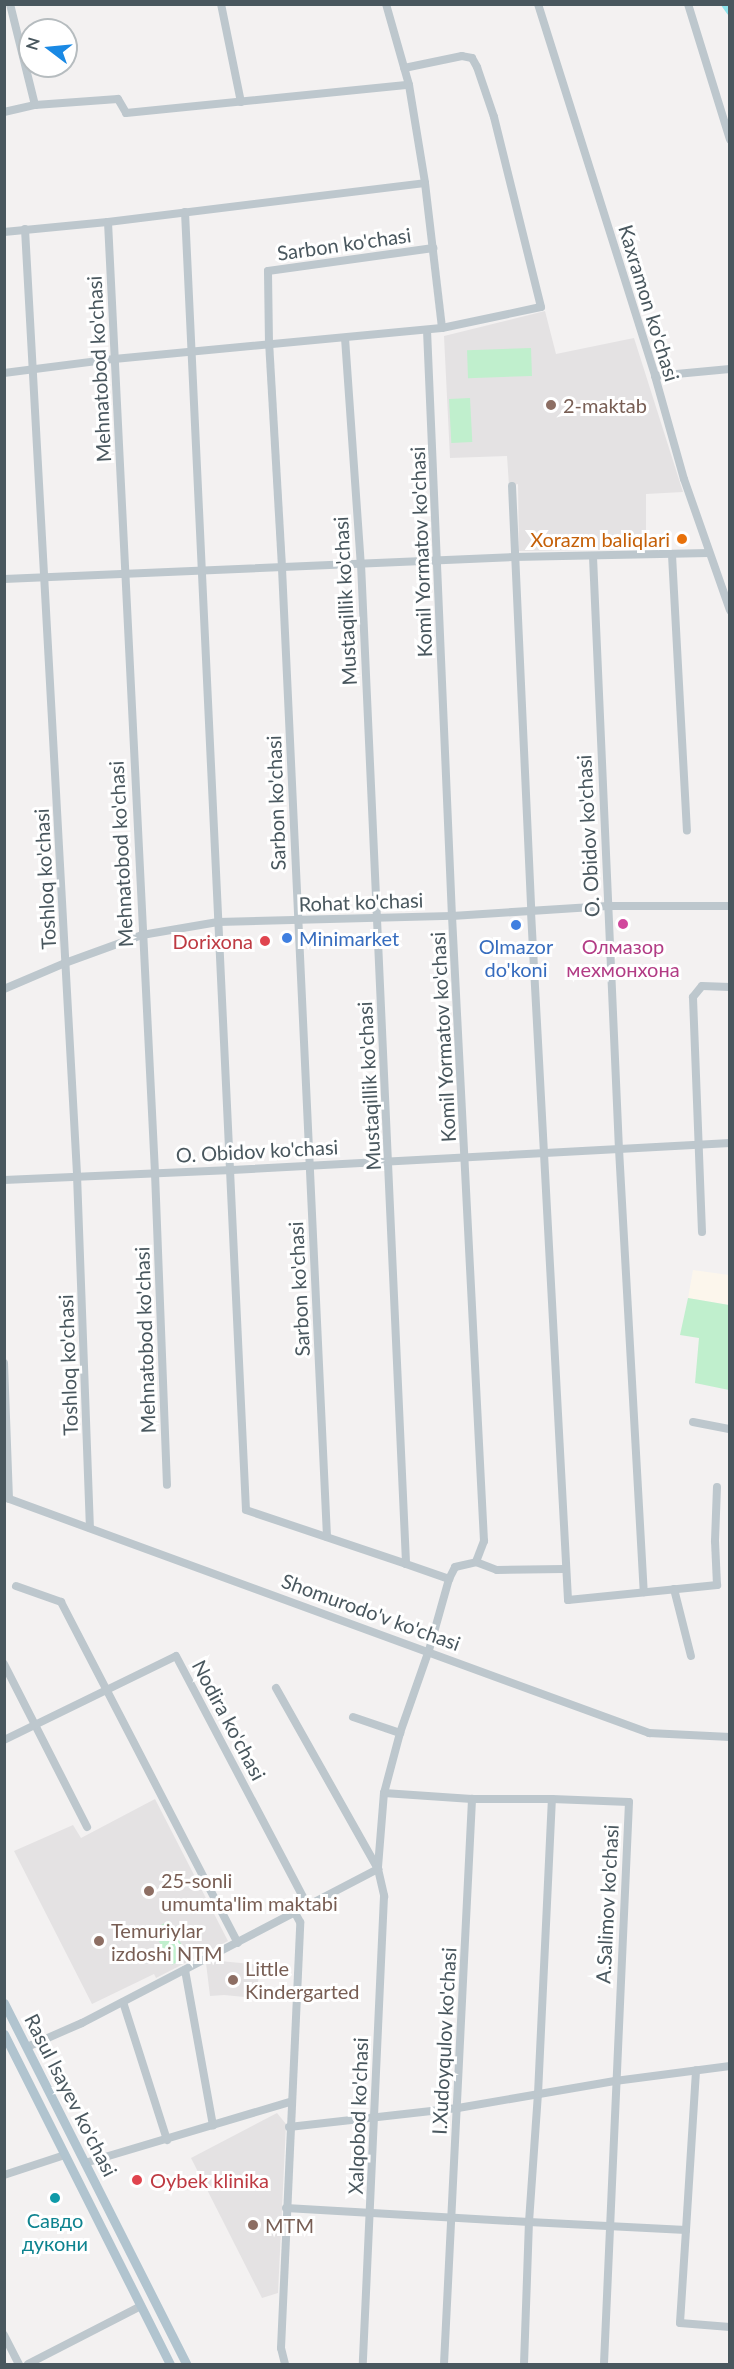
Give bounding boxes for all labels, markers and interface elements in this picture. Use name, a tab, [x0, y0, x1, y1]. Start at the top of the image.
north arrow	[18, 18, 78, 78]
text: N	[21, 35, 43, 52]
street label: Kaxramon ko'chasi	[614, 222, 684, 384]
street label: Sarbon ko'chasi	[275, 223, 413, 265]
street label: Mehnatobod ko'chasi	[82, 275, 116, 463]
place label: 2-maktab	[563, 393, 647, 417]
marker: 2-maktab	[544, 398, 558, 412]
street label: Komil Yormatov ko'chasi	[405, 446, 437, 658]
street label: Mustaqillik ko'chasi	[329, 516, 361, 686]
place label: Xorazm baliqlari	[530, 527, 670, 551]
marker: Xorazm baliqlari	[675, 532, 689, 546]
street label: Sarbon ko'chasi	[262, 735, 290, 871]
street label: O. Obidov ko'chasi	[572, 754, 604, 918]
street label: Mehnatobod ko'chasi	[104, 760, 138, 948]
street label: Toshloq ko'chasi	[29, 808, 61, 950]
street label: Rohat ko'chasi	[298, 888, 424, 916]
marker: Олмазор мехмонхона	[616, 917, 630, 931]
marker: Olmazor do'koni	[509, 918, 523, 932]
place label: Minimarket	[299, 926, 399, 950]
place label: Dorixona	[173, 929, 253, 953]
marker: Minimarket	[280, 931, 294, 945]
street label: Komil Yormatov ko'chasi	[425, 931, 461, 1143]
marker: Dorixona	[258, 934, 272, 948]
place label: Olmazor do'koni	[479, 934, 553, 981]
place label: Олмазор мехмонхона	[566, 934, 680, 981]
street label: Mustaqillik ko'chasi	[353, 1001, 385, 1171]
street label: O. Obidov ko'chasi	[175, 1135, 339, 1167]
street label: Sarbon ko'chasi	[283, 1221, 315, 1357]
street label: Mehnatobod ko'chasi	[130, 1246, 160, 1434]
street label: Toshloq ko'chasi	[54, 1294, 82, 1436]
street label: Shomurodo'v ko'chasi	[278, 1568, 464, 1656]
street label: Nodira ko'chasi	[187, 1656, 271, 1784]
street label: A.Salimov ko'chasi	[591, 1824, 623, 1984]
place label: 25-sonli umumta'lim maktabi	[161, 1868, 338, 1915]
marker: 25-sonli umumta'lim maktabi	[142, 1884, 156, 1898]
place label: Temuriylar izdoshi NTM	[111, 1918, 223, 1965]
marker: Temuriylar izdoshi NTM	[92, 1934, 106, 1948]
street label: I.Xudoyqulov ko'chasi	[427, 1947, 461, 2135]
place label: Little Kindergarted	[245, 1956, 360, 2003]
marker: Little Kindergarted	[226, 1973, 240, 1987]
street label: Rasul Isayev ko'chasi	[20, 2009, 122, 2181]
street label: Xalqobod ko'chasi	[343, 2037, 373, 2195]
place label: Oybek klinika	[150, 2168, 269, 2192]
marker: Oybek klinika	[128, 2171, 146, 2189]
marker: Савдо дукони	[48, 2191, 62, 2205]
place label: Савдо дукони	[22, 2208, 88, 2255]
place label: MTM	[265, 2213, 314, 2237]
marker: MTM	[246, 2218, 260, 2232]

